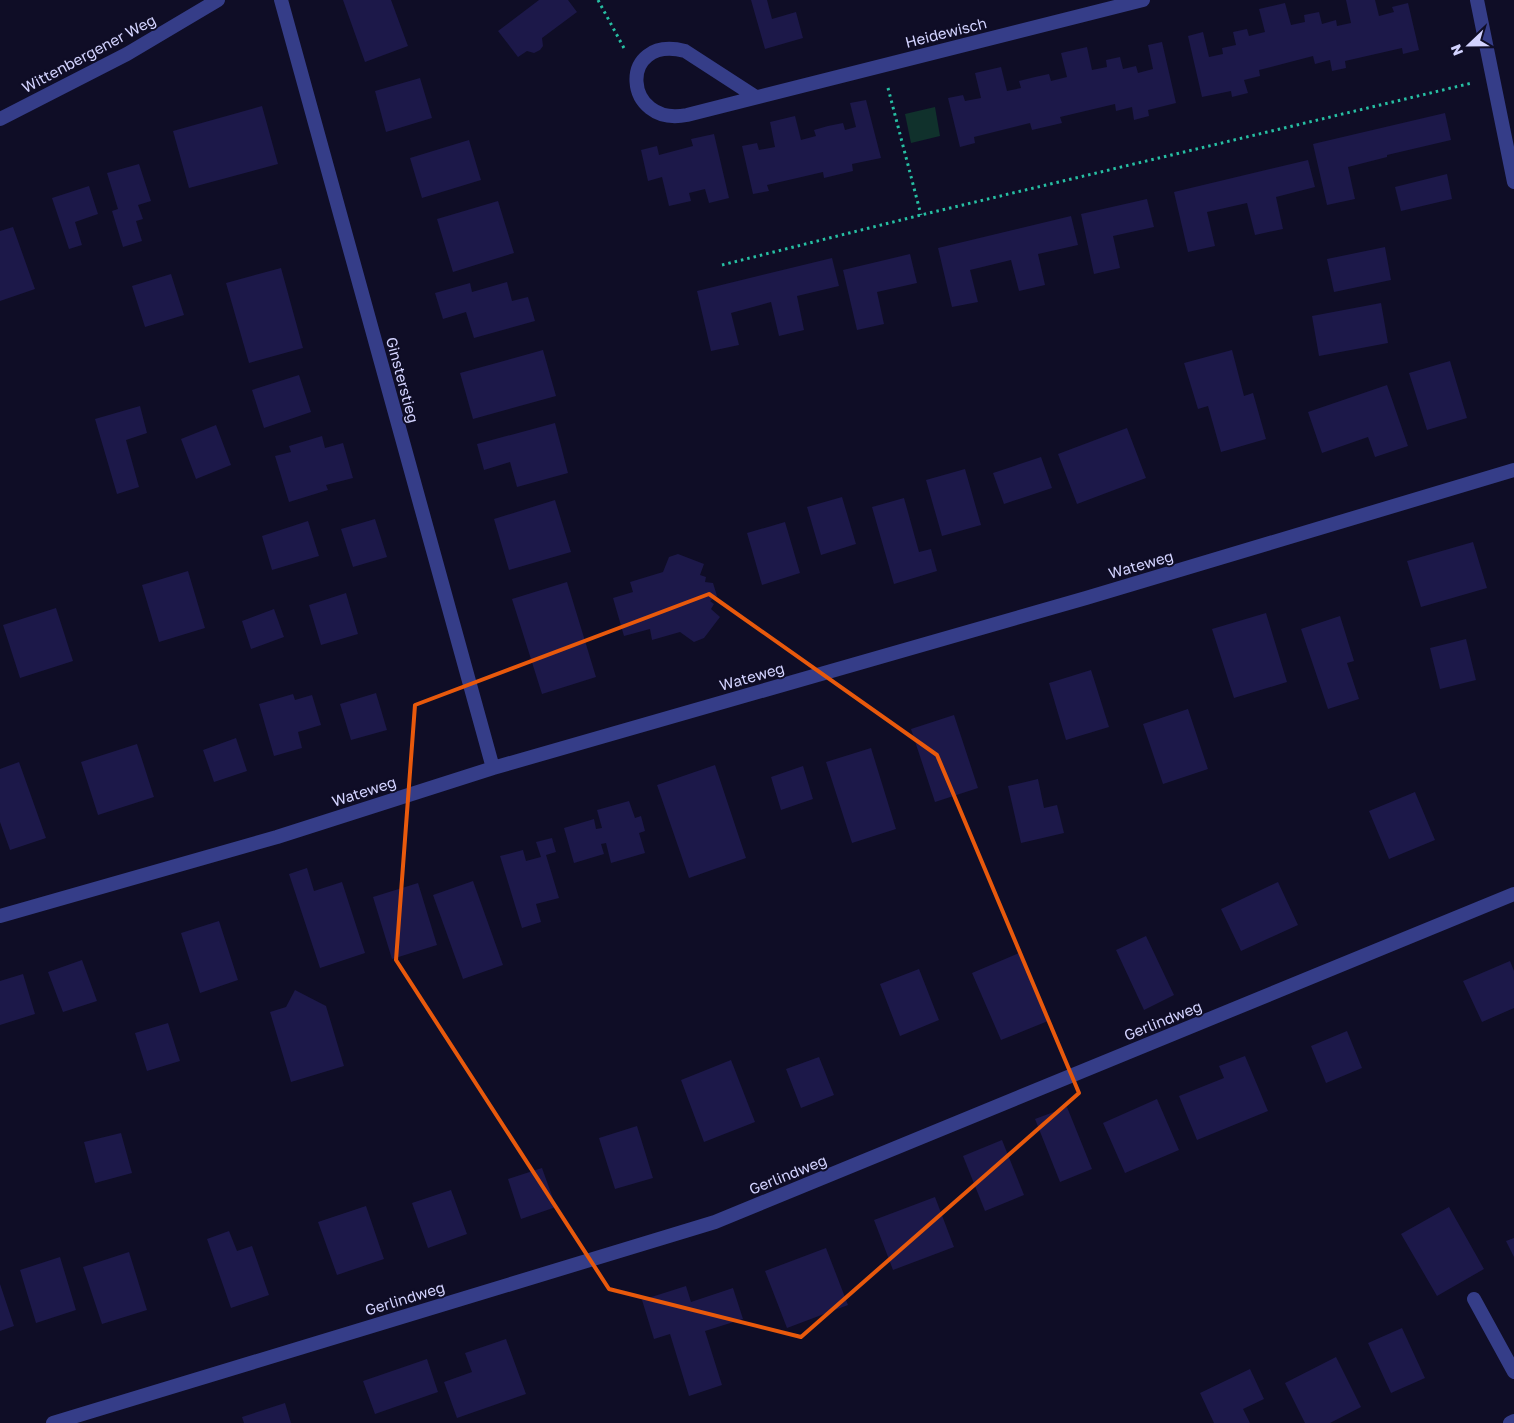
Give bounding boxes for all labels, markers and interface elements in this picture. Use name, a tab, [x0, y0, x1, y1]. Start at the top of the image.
street label: Wittenbergener Weg	[19, 10, 159, 96]
street label: Heidewisch	[903, 13, 988, 51]
north arrow	[1444, 20, 1494, 70]
text: N	[1447, 42, 1466, 58]
street label: Ginsterstieg	[383, 335, 423, 425]
street label: Wateweg	[1106, 546, 1175, 582]
street label: Wateweg	[717, 658, 786, 694]
street label: Wateweg	[329, 772, 398, 810]
street label: Gerlindweg	[1121, 996, 1204, 1044]
street label: Gerlindweg	[746, 1150, 829, 1198]
street label: Gerlindweg	[363, 1277, 447, 1319]

